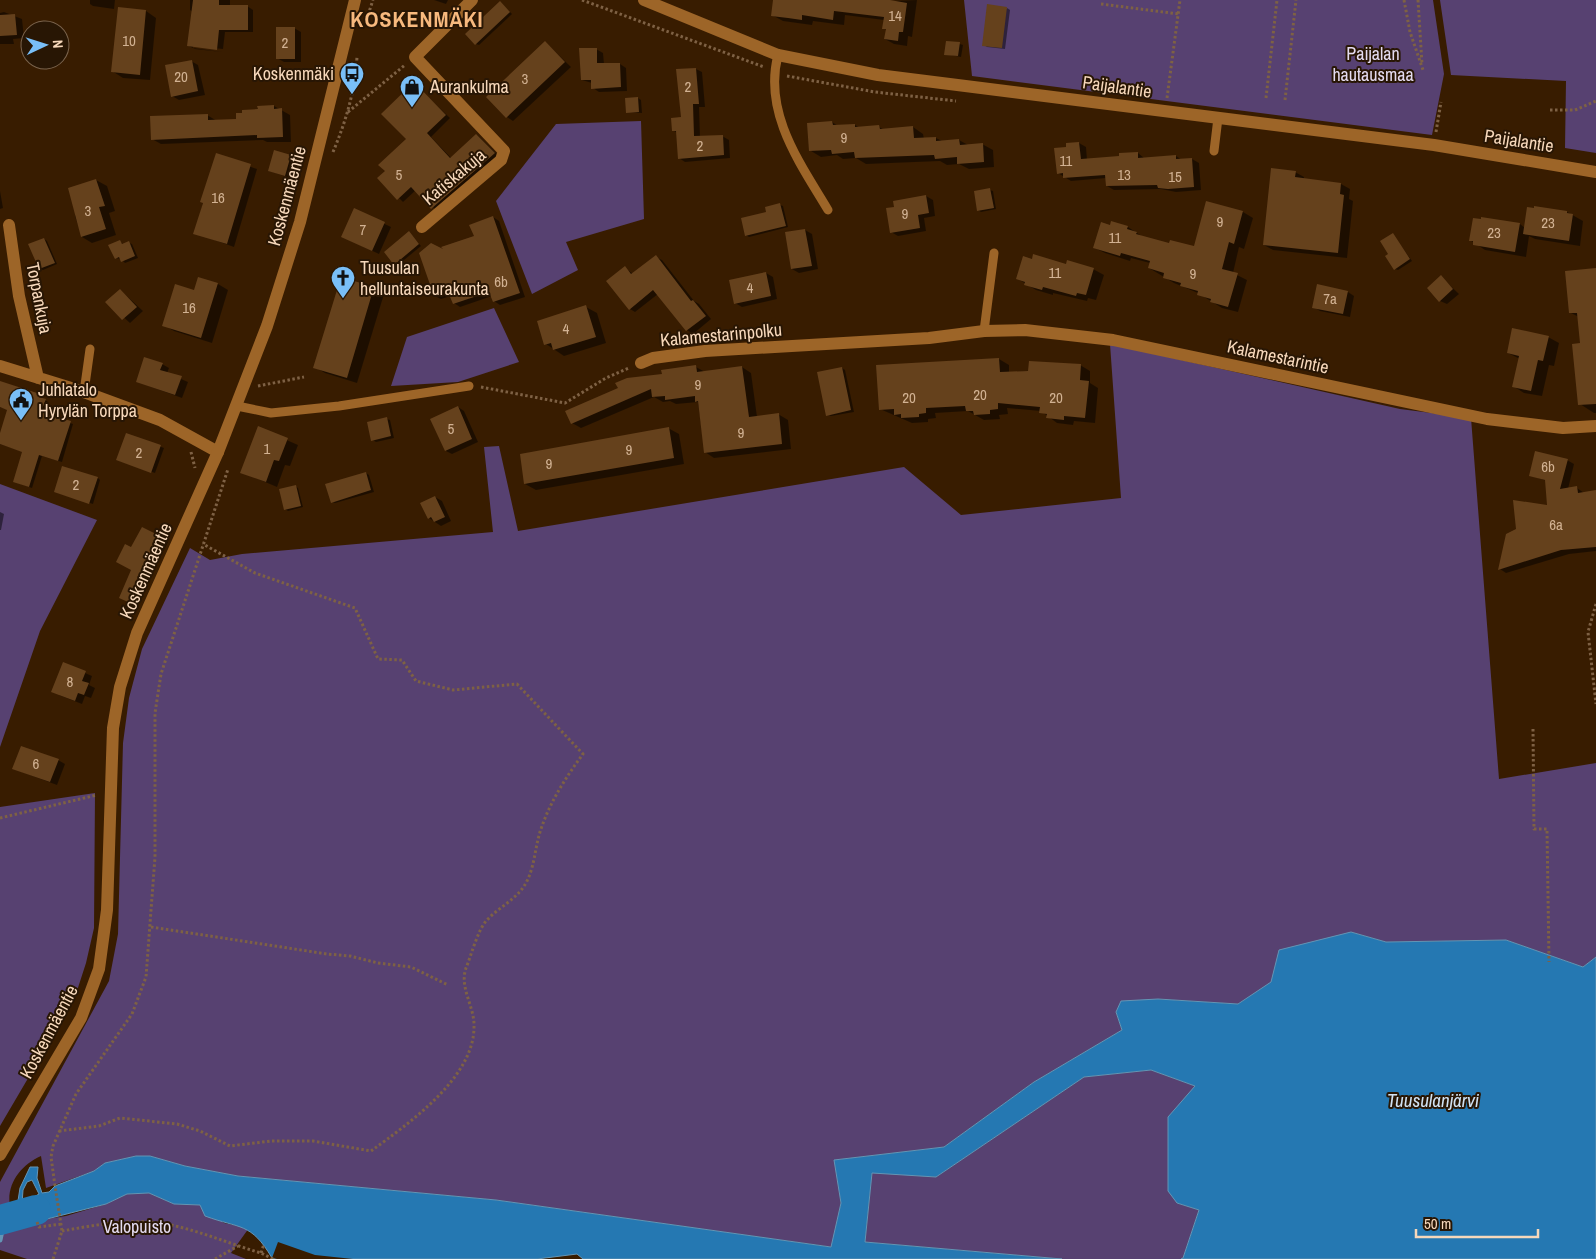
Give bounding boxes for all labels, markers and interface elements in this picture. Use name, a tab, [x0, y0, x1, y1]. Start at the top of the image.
district label: KOSKENMÄKI	[350, 4, 484, 34]
house number: 14	[888, 5, 902, 26]
north arrow	[20, 20, 70, 70]
house number: 10	[122, 30, 136, 51]
house number: 2	[282, 32, 289, 53]
text: N	[49, 39, 67, 49]
park label: Paijalan hautausmaa	[1332, 41, 1414, 87]
place label: Koskenmäki	[253, 61, 334, 86]
bus stop icon: Koskenmäki	[339, 61, 365, 95]
house number: 20	[174, 66, 188, 87]
house number: 3	[522, 68, 529, 89]
street label: Paijalantie	[1081, 69, 1153, 104]
shop icon: Aurankulma	[399, 74, 425, 108]
place label: Aurankulma	[429, 74, 509, 99]
house number: 2	[685, 76, 692, 97]
street label: Paijalantie	[1483, 123, 1555, 158]
house number: 9	[841, 127, 848, 148]
house number: 2	[697, 135, 704, 156]
street label: Koskenmäentie	[261, 143, 312, 249]
street label: Katiskakuja	[416, 143, 491, 211]
house number: 11	[1060, 150, 1073, 171]
house number: 5	[396, 164, 403, 185]
house number: 13	[1117, 164, 1131, 185]
house number: 15	[1168, 166, 1182, 187]
house number: 16	[211, 187, 225, 208]
house number: 3	[85, 200, 92, 221]
house number: 9	[902, 203, 909, 224]
house number: 9	[1217, 211, 1224, 232]
house number: 23	[1541, 212, 1555, 233]
house number: 7	[360, 219, 367, 240]
house number: 23	[1487, 222, 1501, 243]
house number: 11	[1109, 227, 1122, 248]
place label: Tuusulan helluntaiseurakunta	[360, 255, 489, 301]
street label: Torpankuja	[20, 260, 59, 336]
house number: 11	[1049, 262, 1062, 283]
house number: 9	[1190, 263, 1197, 284]
church icon: Tuusulan helluntaiseurakunta	[330, 265, 356, 299]
house number: 6b	[494, 271, 508, 292]
house number: 4	[747, 277, 754, 298]
house number: 7a	[1323, 288, 1337, 309]
house number: 16	[182, 297, 196, 318]
street label: Kalamestarinpolku	[659, 317, 783, 352]
house number: 4	[563, 318, 570, 339]
street label: Kalamestarintie	[1225, 334, 1331, 379]
house number: 9	[695, 374, 702, 395]
place label: Juhlatalo Hyrylän Torppa	[38, 377, 137, 423]
house number: 20	[973, 384, 987, 405]
public building icon: Juhlatalo Hyrylän Torppa	[8, 387, 34, 421]
house number: 20	[902, 387, 916, 408]
house number: 20	[1049, 387, 1063, 408]
house number: 5	[448, 418, 455, 439]
house number: 9	[738, 422, 745, 443]
house number: 1	[264, 438, 271, 459]
house number: 9	[626, 439, 633, 460]
house number: 2	[136, 442, 143, 463]
house number: 9	[546, 453, 553, 474]
house number: 6b	[1541, 456, 1555, 477]
house number: 2	[73, 474, 80, 495]
house number: 6a	[1549, 514, 1563, 535]
street label: Koskenmäentie	[113, 519, 178, 623]
house number: 8	[67, 671, 74, 692]
house number: 6	[33, 753, 40, 774]
street label: Koskenmäentie	[13, 981, 84, 1083]
water label: Tuusulanjärvi	[1387, 1087, 1480, 1113]
scale bar	[1416, 1206, 1538, 1238]
text: 50 m	[1424, 1213, 1451, 1234]
park label: Valopuisto	[103, 1214, 171, 1239]

